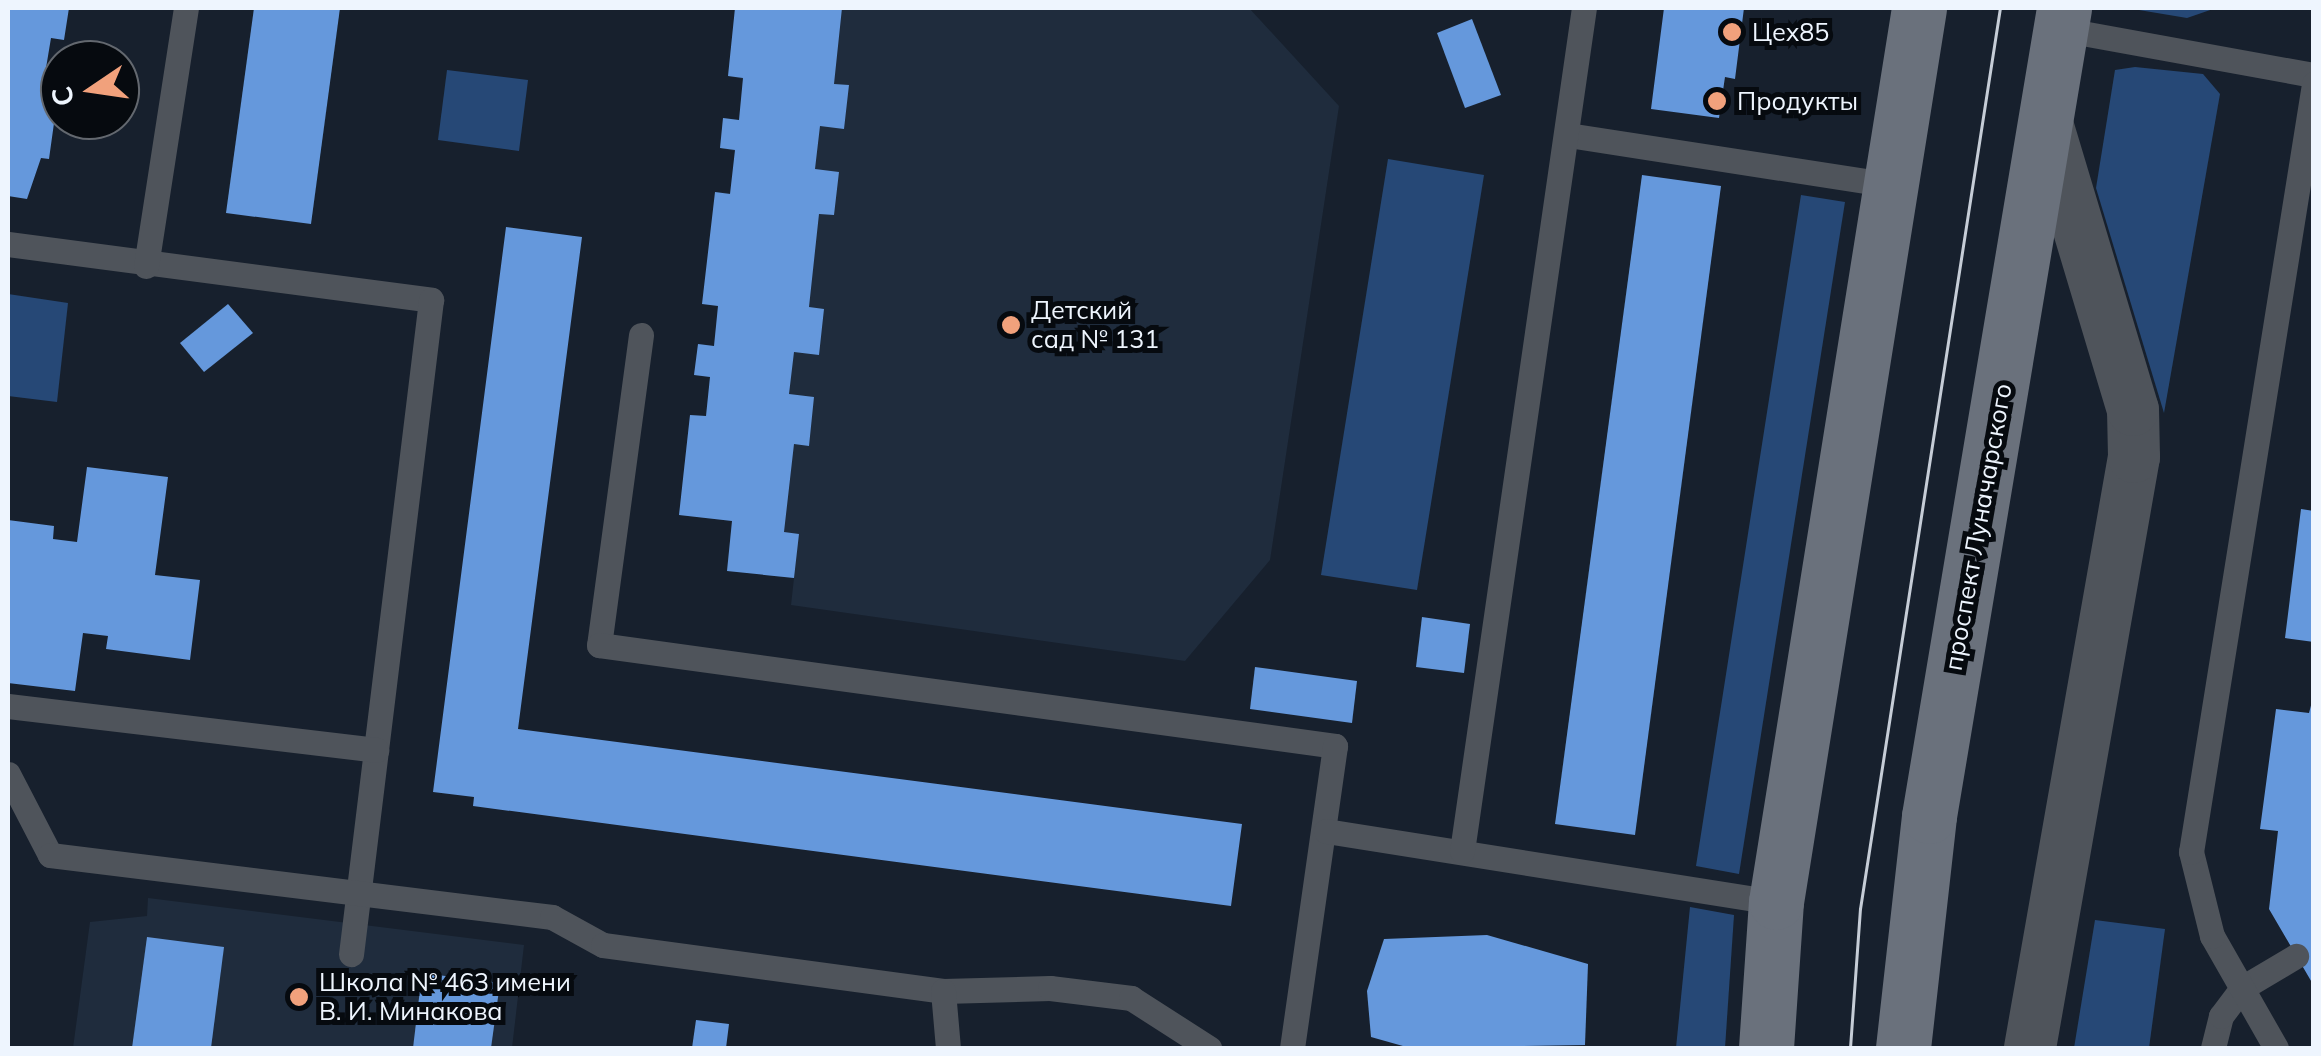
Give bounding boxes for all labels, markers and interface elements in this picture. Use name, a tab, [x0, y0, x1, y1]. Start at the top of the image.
place label: Цех85	[1752, 17, 1829, 47]
marker: Цех85	[1721, 21, 1743, 43]
north arrow	[40, 40, 140, 140]
text: С	[43, 83, 81, 110]
place label: Продукты	[1737, 86, 1858, 116]
marker: Продукты	[1706, 90, 1728, 112]
place label: Детский сад № 131	[1031, 296, 1159, 355]
marker: Детский сад № 131	[1000, 314, 1022, 336]
street label: проспект Луначарского	[1938, 381, 2018, 673]
place label: Школа № 463 имени В. И. Минакова	[319, 968, 571, 1027]
marker: Школа № 463 имени В. И. Минакова	[288, 986, 310, 1008]

